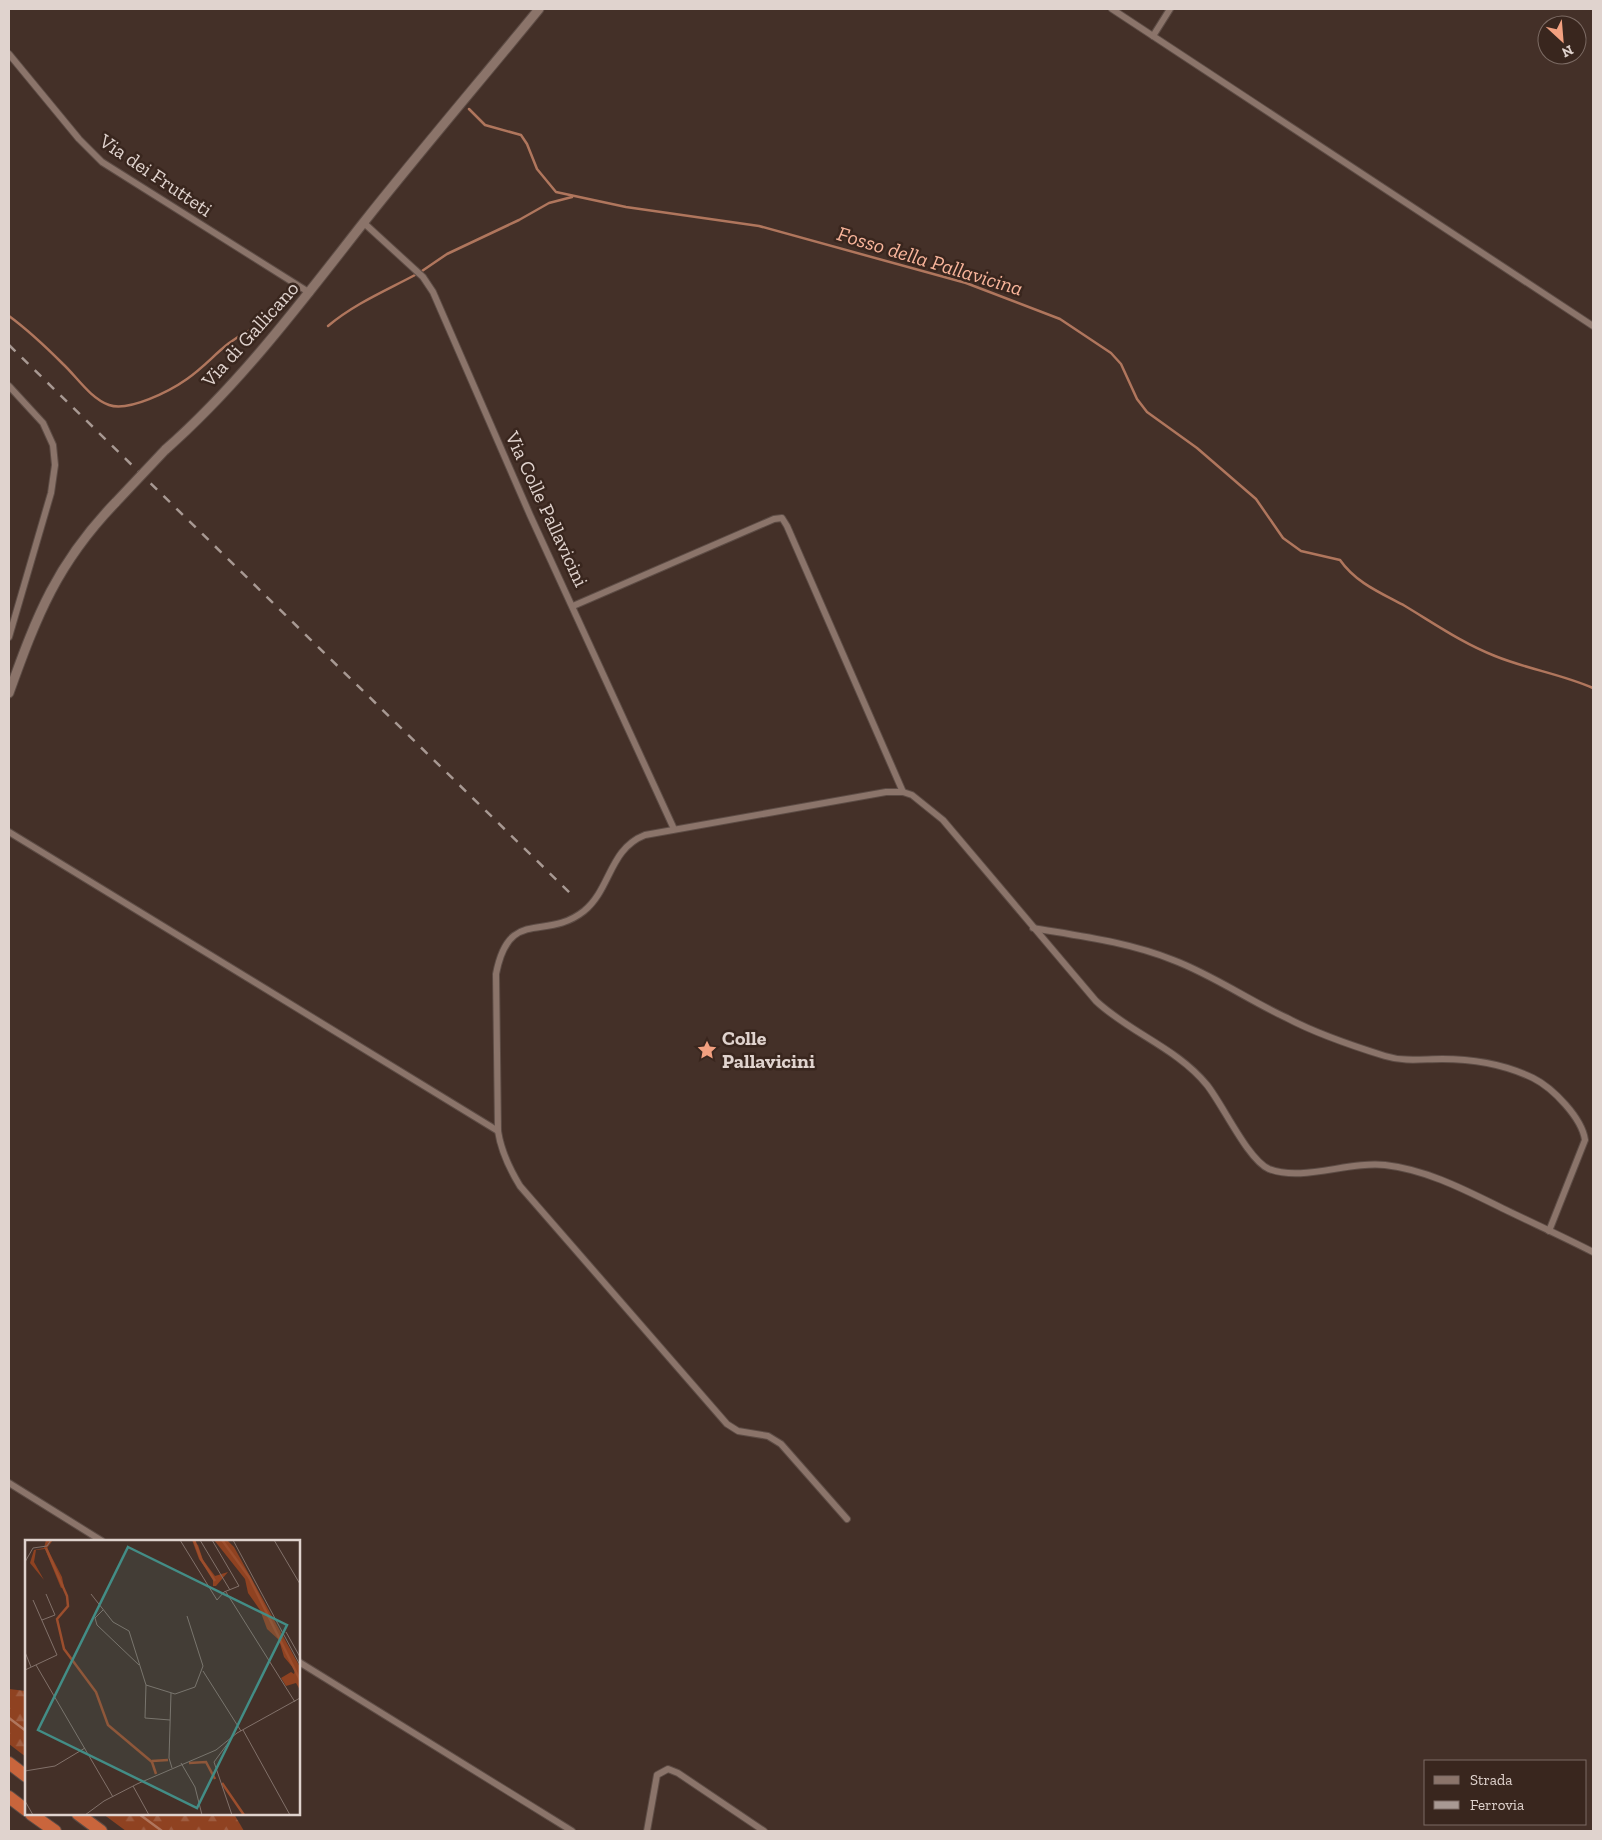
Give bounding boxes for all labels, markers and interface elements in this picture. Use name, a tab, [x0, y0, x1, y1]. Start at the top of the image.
north arrow	[1537, 15, 1587, 65]
text: N	[1559, 41, 1576, 61]
street label: Via dei Frutteti	[94, 128, 217, 222]
water label: Fosso della Pallavicina	[834, 220, 1026, 301]
street label: Via di Gallicano	[196, 276, 304, 392]
street label: Via Colle Pallavicini	[500, 427, 594, 591]
place label: Colle Pallavicini	[722, 1026, 815, 1073]
place icon: Colle Pallavicini	[696, 1039, 718, 1061]
inset map	[25, 1540, 300, 1815]
legend	[1424, 1760, 1587, 1825]
text: Strada	[1470, 1771, 1513, 1789]
text: Ferrovia	[1470, 1796, 1524, 1814]

